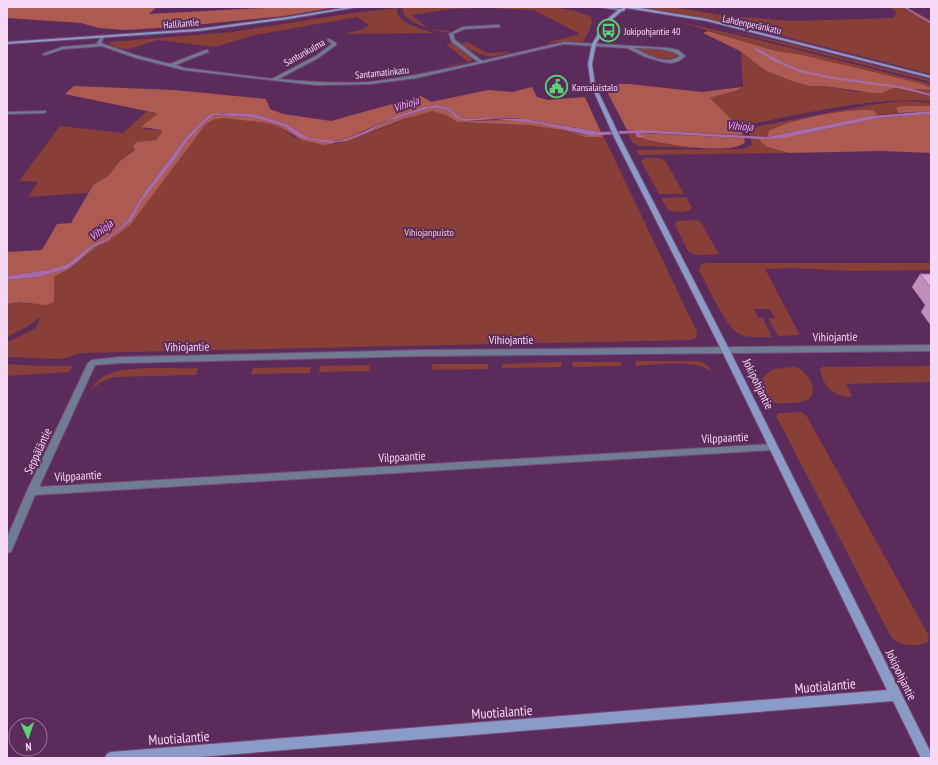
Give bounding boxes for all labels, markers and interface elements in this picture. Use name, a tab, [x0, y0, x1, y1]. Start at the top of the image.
street label: Lahdenperänkatu	[721, 12, 783, 37]
street label: Hallilantie	[163, 15, 200, 32]
bus stop icon: Jokipohjantie 40	[596, 18, 622, 44]
place label: Jokipohjantie 40	[623, 25, 681, 38]
street label: Santunkulma	[281, 36, 327, 69]
street label: Santamatinkatu	[354, 63, 410, 82]
public building icon: Kansalaistalo	[543, 74, 569, 100]
place label: Kansalaistalo	[572, 81, 618, 94]
water label: Vihioja	[391, 93, 421, 115]
water label: Vihioja	[727, 118, 754, 134]
water label: Vihioja	[86, 216, 116, 243]
park label: Vihiojanpuisto	[403, 226, 454, 239]
street label: Vihiojantie	[811, 329, 858, 344]
street label: Vihiojantie	[488, 332, 533, 347]
street label: Vihiojantie	[163, 339, 210, 354]
street label: Jokipohjantie	[739, 355, 777, 412]
street label: Seppäläntie	[20, 425, 55, 476]
street label: Vilppaantie	[700, 429, 749, 446]
street label: Vilppaantie	[377, 448, 426, 465]
street label: Vilppaantie	[53, 467, 102, 484]
street label: Jokipohjantie	[882, 646, 920, 703]
street label: Muotialantie	[794, 674, 856, 698]
street label: Muotialantie	[471, 701, 533, 723]
north arrow	[8, 717, 48, 757]
street label: Muotialantie	[148, 727, 210, 749]
text: N	[25, 740, 32, 754]

